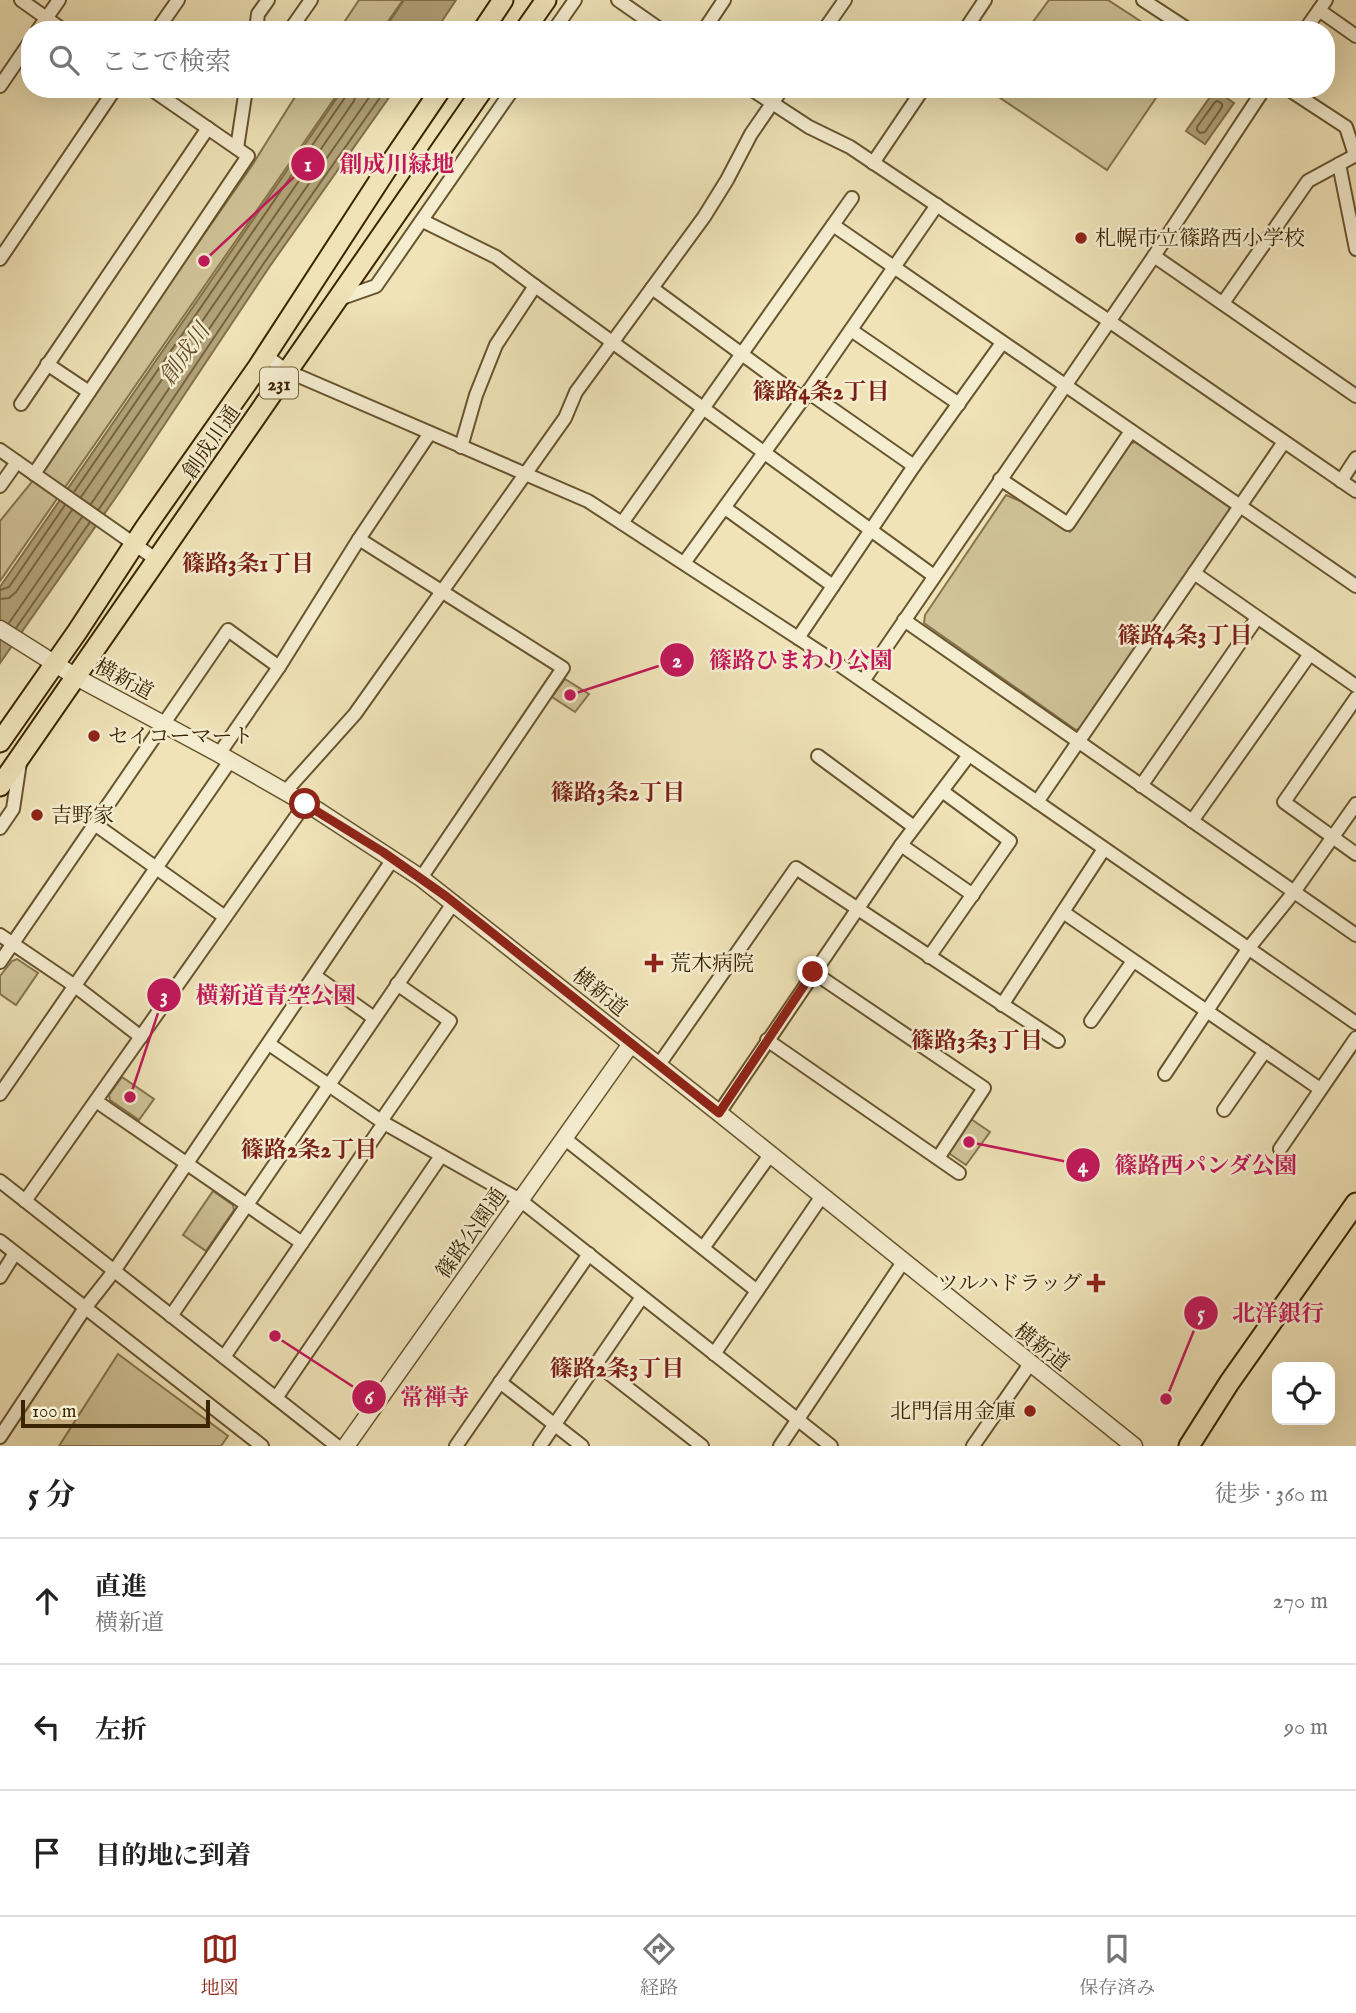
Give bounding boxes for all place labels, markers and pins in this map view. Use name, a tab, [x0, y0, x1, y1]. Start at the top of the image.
callout: 創成川緑地	[291, 142, 469, 186]
place label: 札幌市立篠路西小学校	[1095, 226, 1305, 253]
marker: 札幌市立篠路西小学校	[1073, 230, 1089, 246]
callout: 篠路ひまわり公園	[660, 638, 907, 682]
place label: セイコーマート	[108, 724, 254, 751]
marker: セイコーマート	[86, 728, 102, 744]
place label: 吉野家	[51, 803, 114, 830]
marker: 吉野家	[29, 807, 45, 823]
place label: 荒木病院	[670, 951, 754, 978]
marker: 荒木病院	[644, 953, 664, 973]
callout: 横新道青空公園	[147, 973, 371, 1017]
callout: 篠路西パンダ公園	[1065, 1143, 1312, 1187]
place label: ツルハドラッグ	[937, 1271, 1082, 1298]
marker: ツルハドラッグ	[1088, 1275, 1104, 1291]
callout: 北洋銀行	[1183, 1291, 1338, 1335]
callout: 常禅寺	[352, 1375, 484, 1419]
place label: 北門信用金庫	[890, 1399, 1016, 1426]
marker: 北門信用金庫	[1022, 1403, 1038, 1419]

